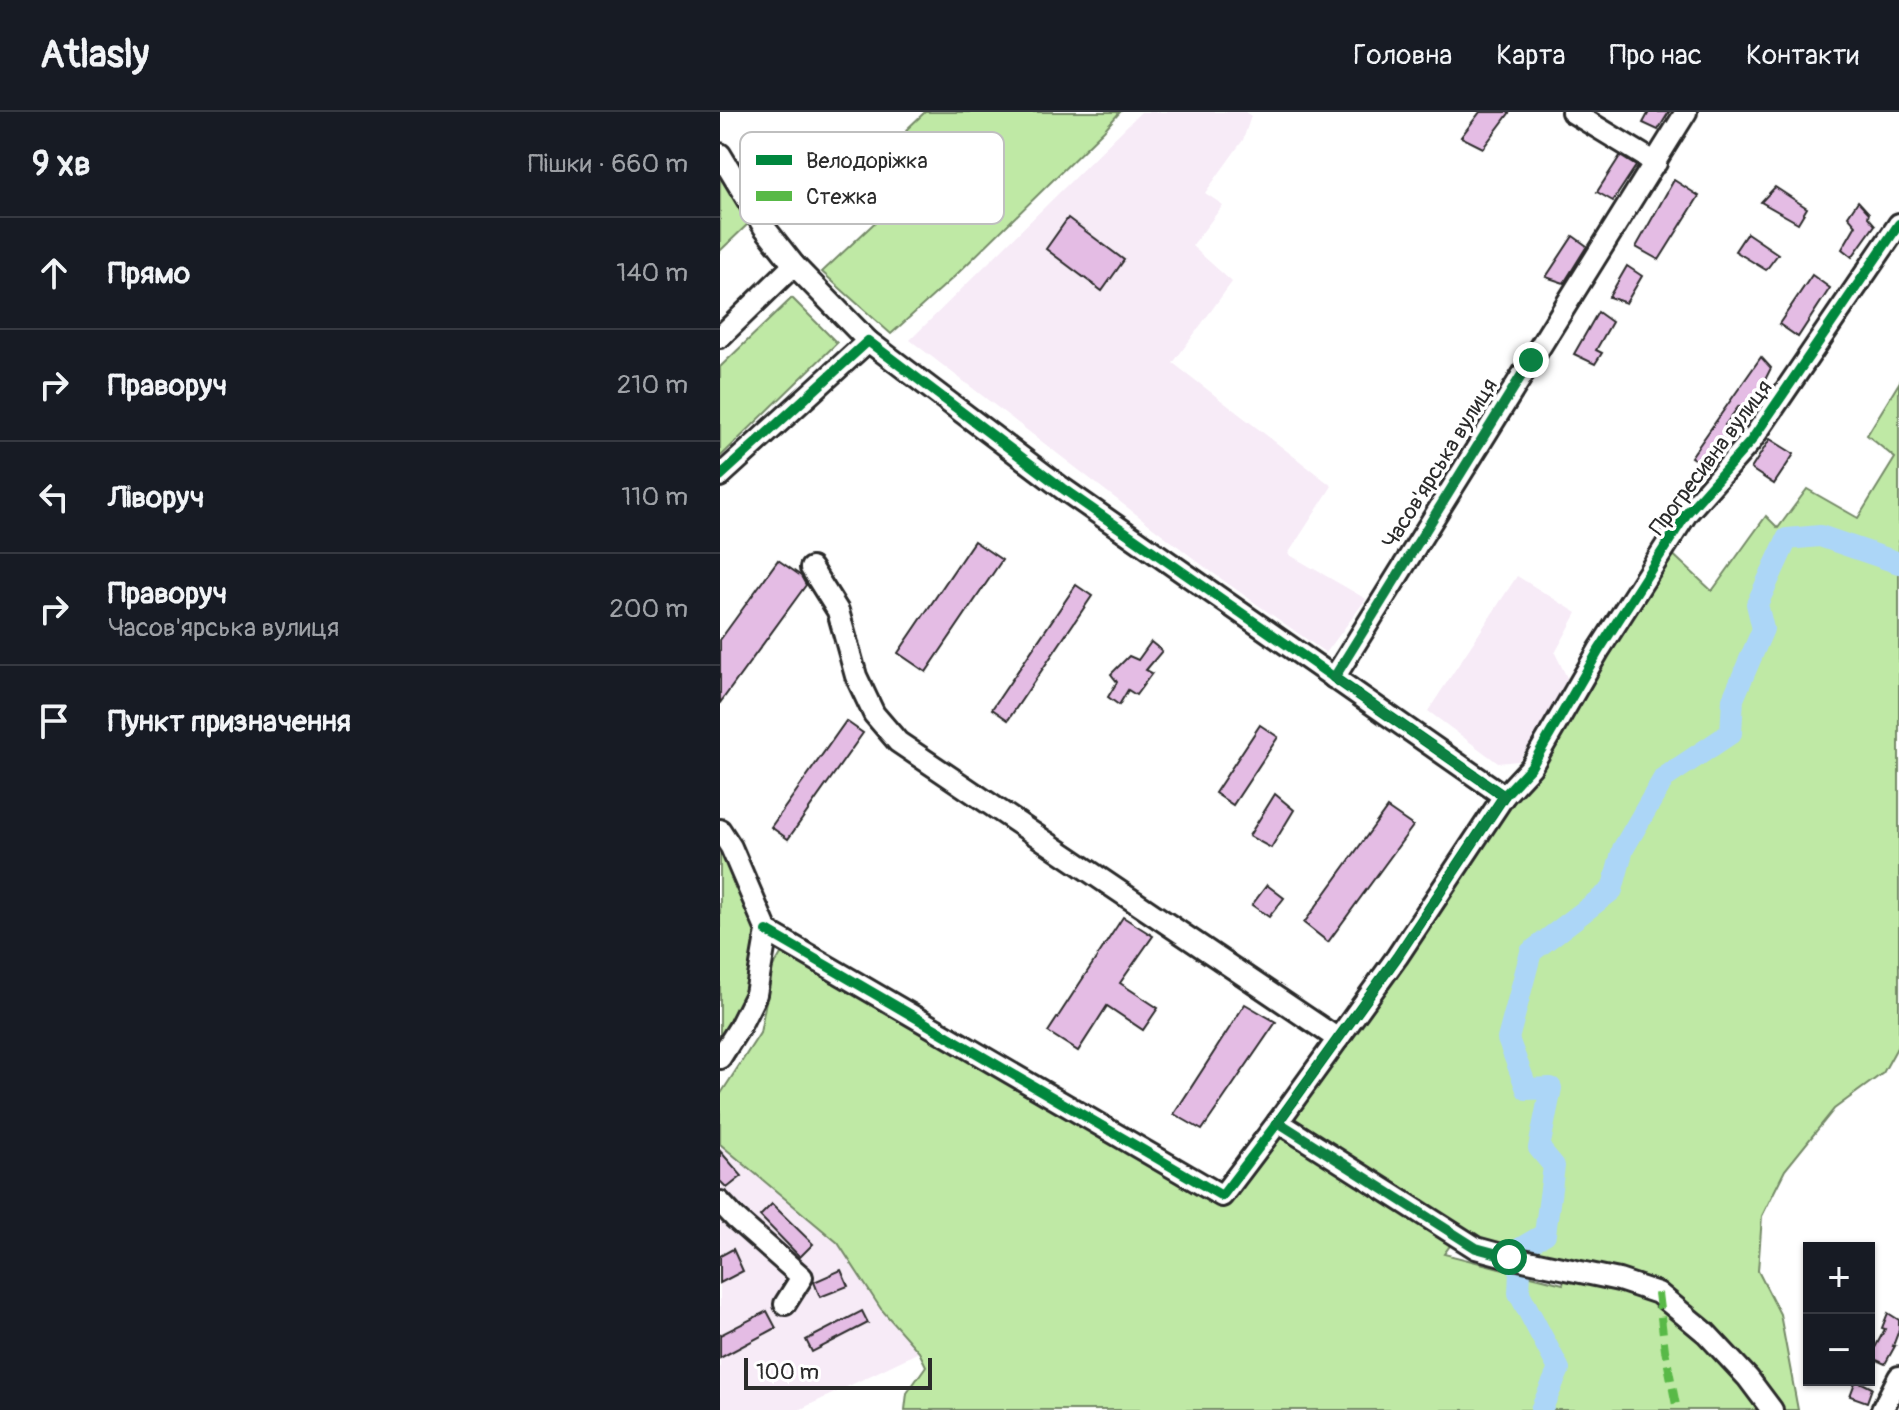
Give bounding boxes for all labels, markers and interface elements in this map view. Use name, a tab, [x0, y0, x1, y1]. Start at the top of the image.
text: Atlasly	[40, 31, 149, 79]
text: Головна	[1353, 38, 1452, 73]
text: Карта	[1496, 38, 1566, 73]
text: Про нас	[1610, 38, 1702, 73]
text: Контакти	[1746, 38, 1859, 73]
legend	[740, 132, 1004, 224]
text: 9 хв	[32, 143, 91, 186]
text: Велодоріжка	[806, 147, 928, 175]
text: Пішки · 660 m	[528, 148, 688, 180]
text: Стежка	[806, 183, 877, 211]
icon: ahead	[32, 251, 76, 295]
text: Прямо	[108, 255, 190, 292]
text: 140 m	[616, 257, 688, 289]
route end	[1513, 342, 1549, 378]
icon: right	[32, 363, 76, 407]
text: Праворуч	[108, 367, 227, 404]
text: 210 m	[617, 369, 688, 401]
street label: Часов'ярська вулиця	[1376, 373, 1504, 554]
street label: Прогресивна вулиця	[1643, 374, 1778, 541]
icon: left	[32, 475, 76, 519]
text: Ліворуч	[108, 479, 204, 516]
text: 110 m	[621, 481, 688, 513]
text: Праворуч	[108, 575, 227, 612]
icon: right	[32, 587, 76, 631]
text: 200 m	[609, 593, 688, 625]
text: Часов'ярська вулиця	[108, 612, 339, 644]
icon: arrive	[32, 699, 76, 743]
text: Пункт призначення	[108, 703, 351, 740]
route start	[1491, 1239, 1527, 1275]
map controls	[1803, 1242, 1875, 1386]
button: +	[1803, 1242, 1875, 1314]
button: −	[1803, 1314, 1875, 1386]
scale bar	[744, 1354, 932, 1390]
text: 100 m	[756, 1358, 819, 1386]

